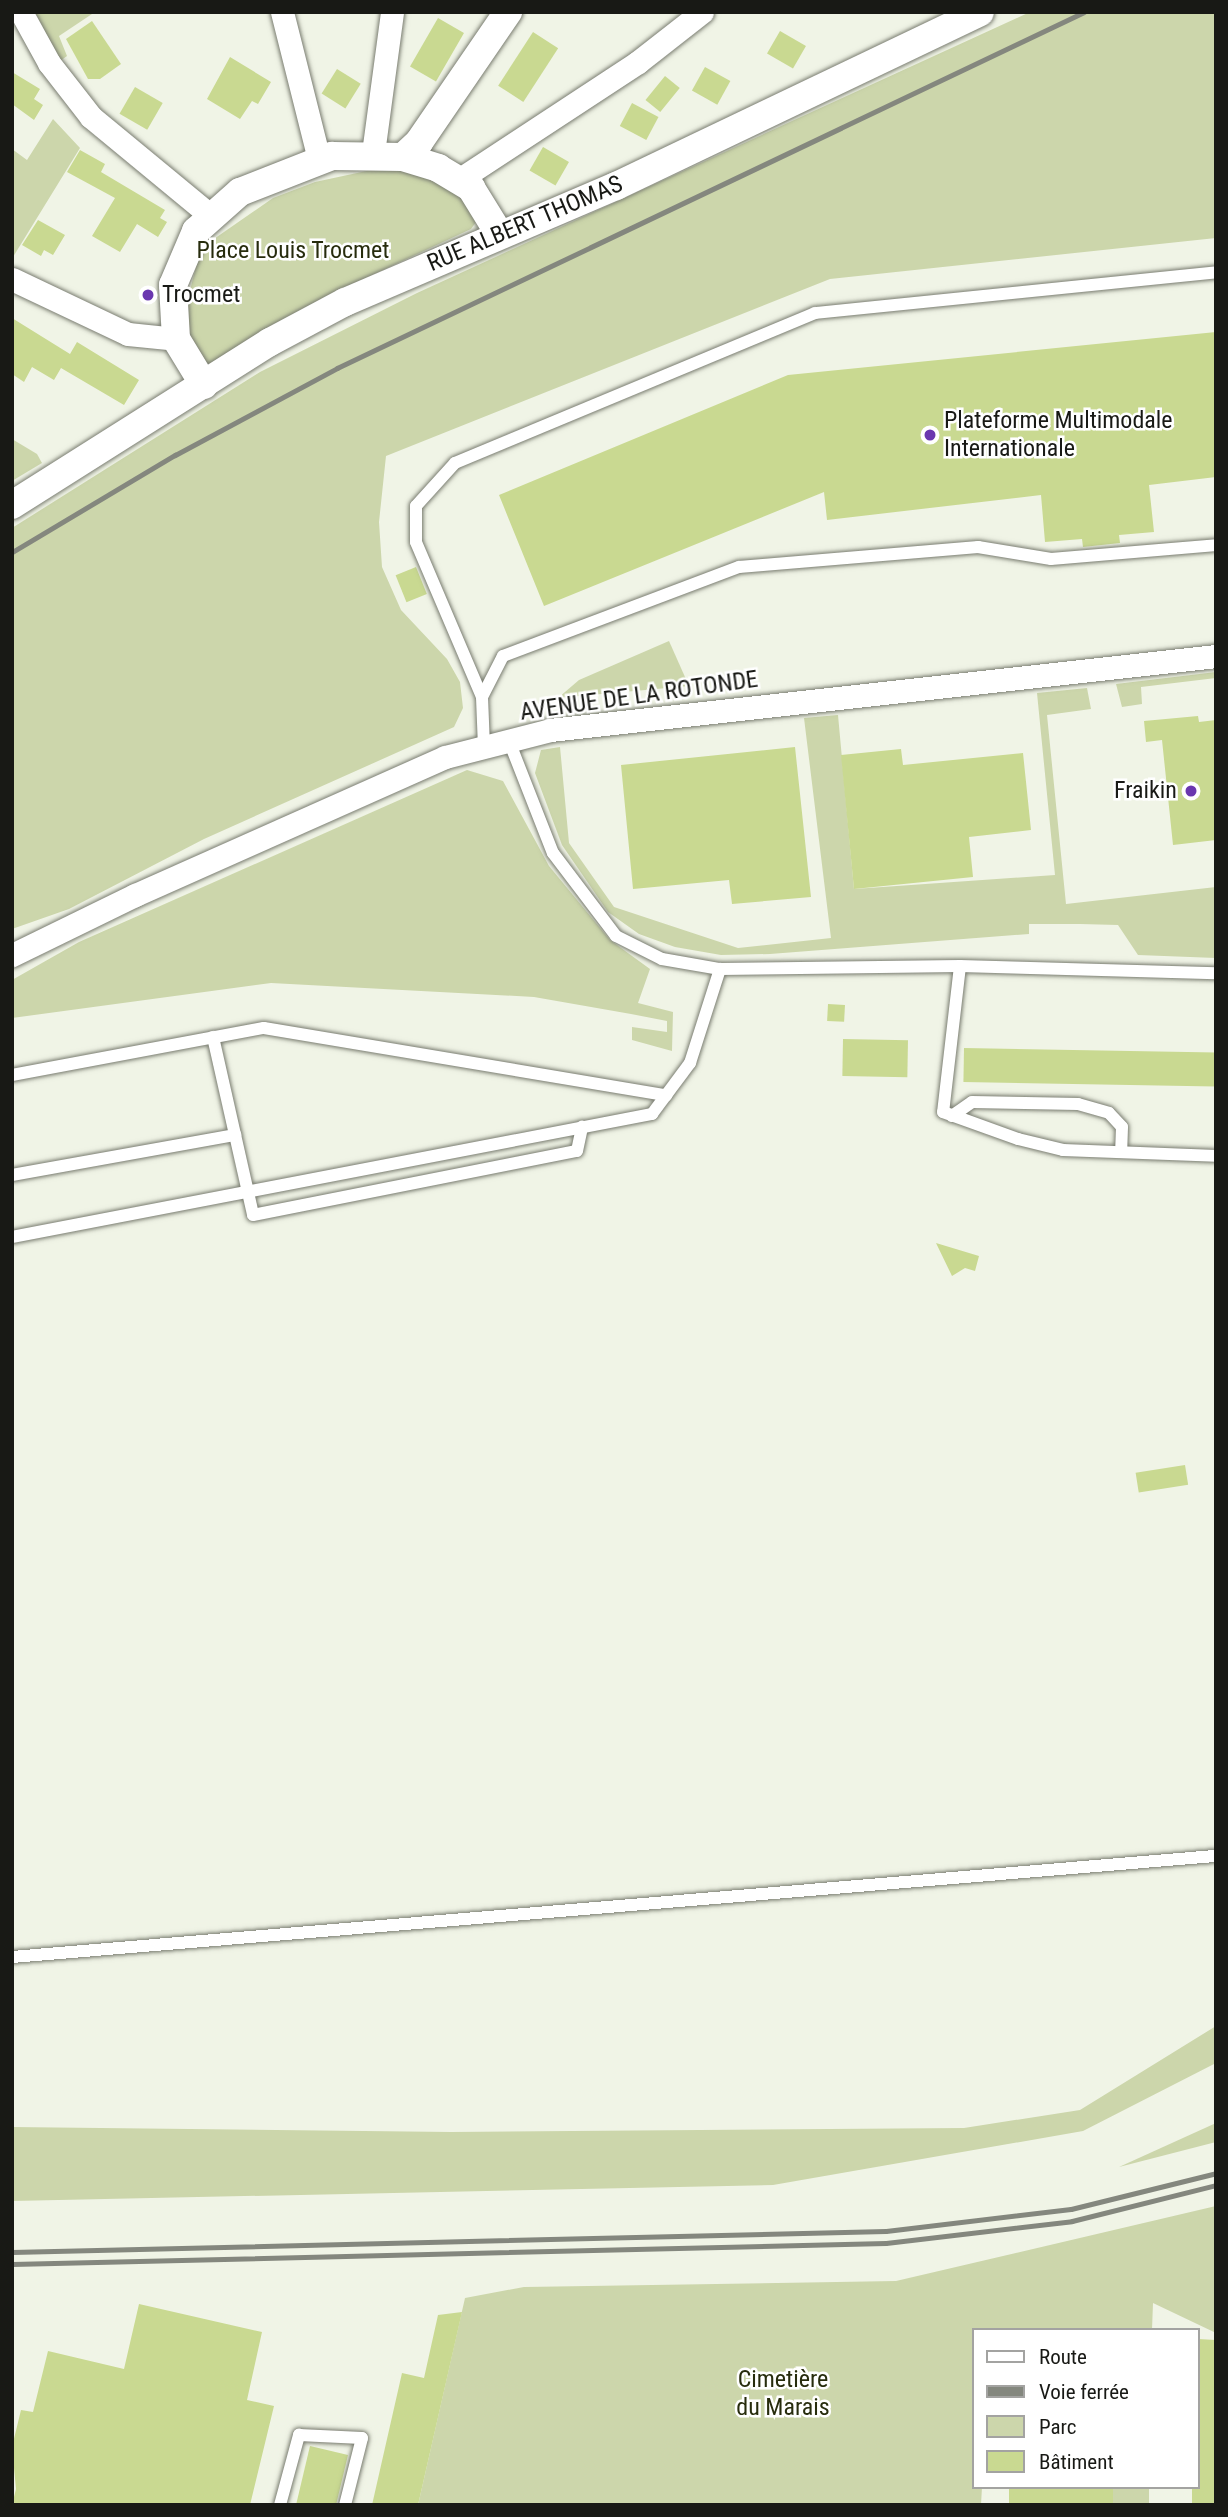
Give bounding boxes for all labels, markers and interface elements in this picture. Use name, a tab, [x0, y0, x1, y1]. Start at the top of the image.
street label: RUE ALBERT THOMAS	[423, 170, 627, 278]
park label: Place Louis Trocmet	[196, 237, 390, 265]
place label: Trocmet	[162, 281, 240, 309]
marker: Trocmet	[140, 287, 156, 303]
place label: Plateforme Multimodale Internationale	[944, 407, 1173, 463]
marker: Plateforme Multimodale Internationale	[922, 427, 938, 443]
street label: AVENUE DE LA ROTONDE	[518, 665, 760, 727]
place label: Fraikin	[1114, 777, 1177, 805]
marker: Fraikin	[1183, 783, 1199, 799]
legend	[972, 2328, 1200, 2489]
text: Route	[1039, 2345, 1087, 2369]
park label: Cimetière du Marais	[736, 2366, 830, 2422]
text: Voie ferrée	[1039, 2380, 1129, 2404]
text: Parc	[1039, 2415, 1077, 2439]
text: Bâtiment	[1039, 2450, 1114, 2474]

